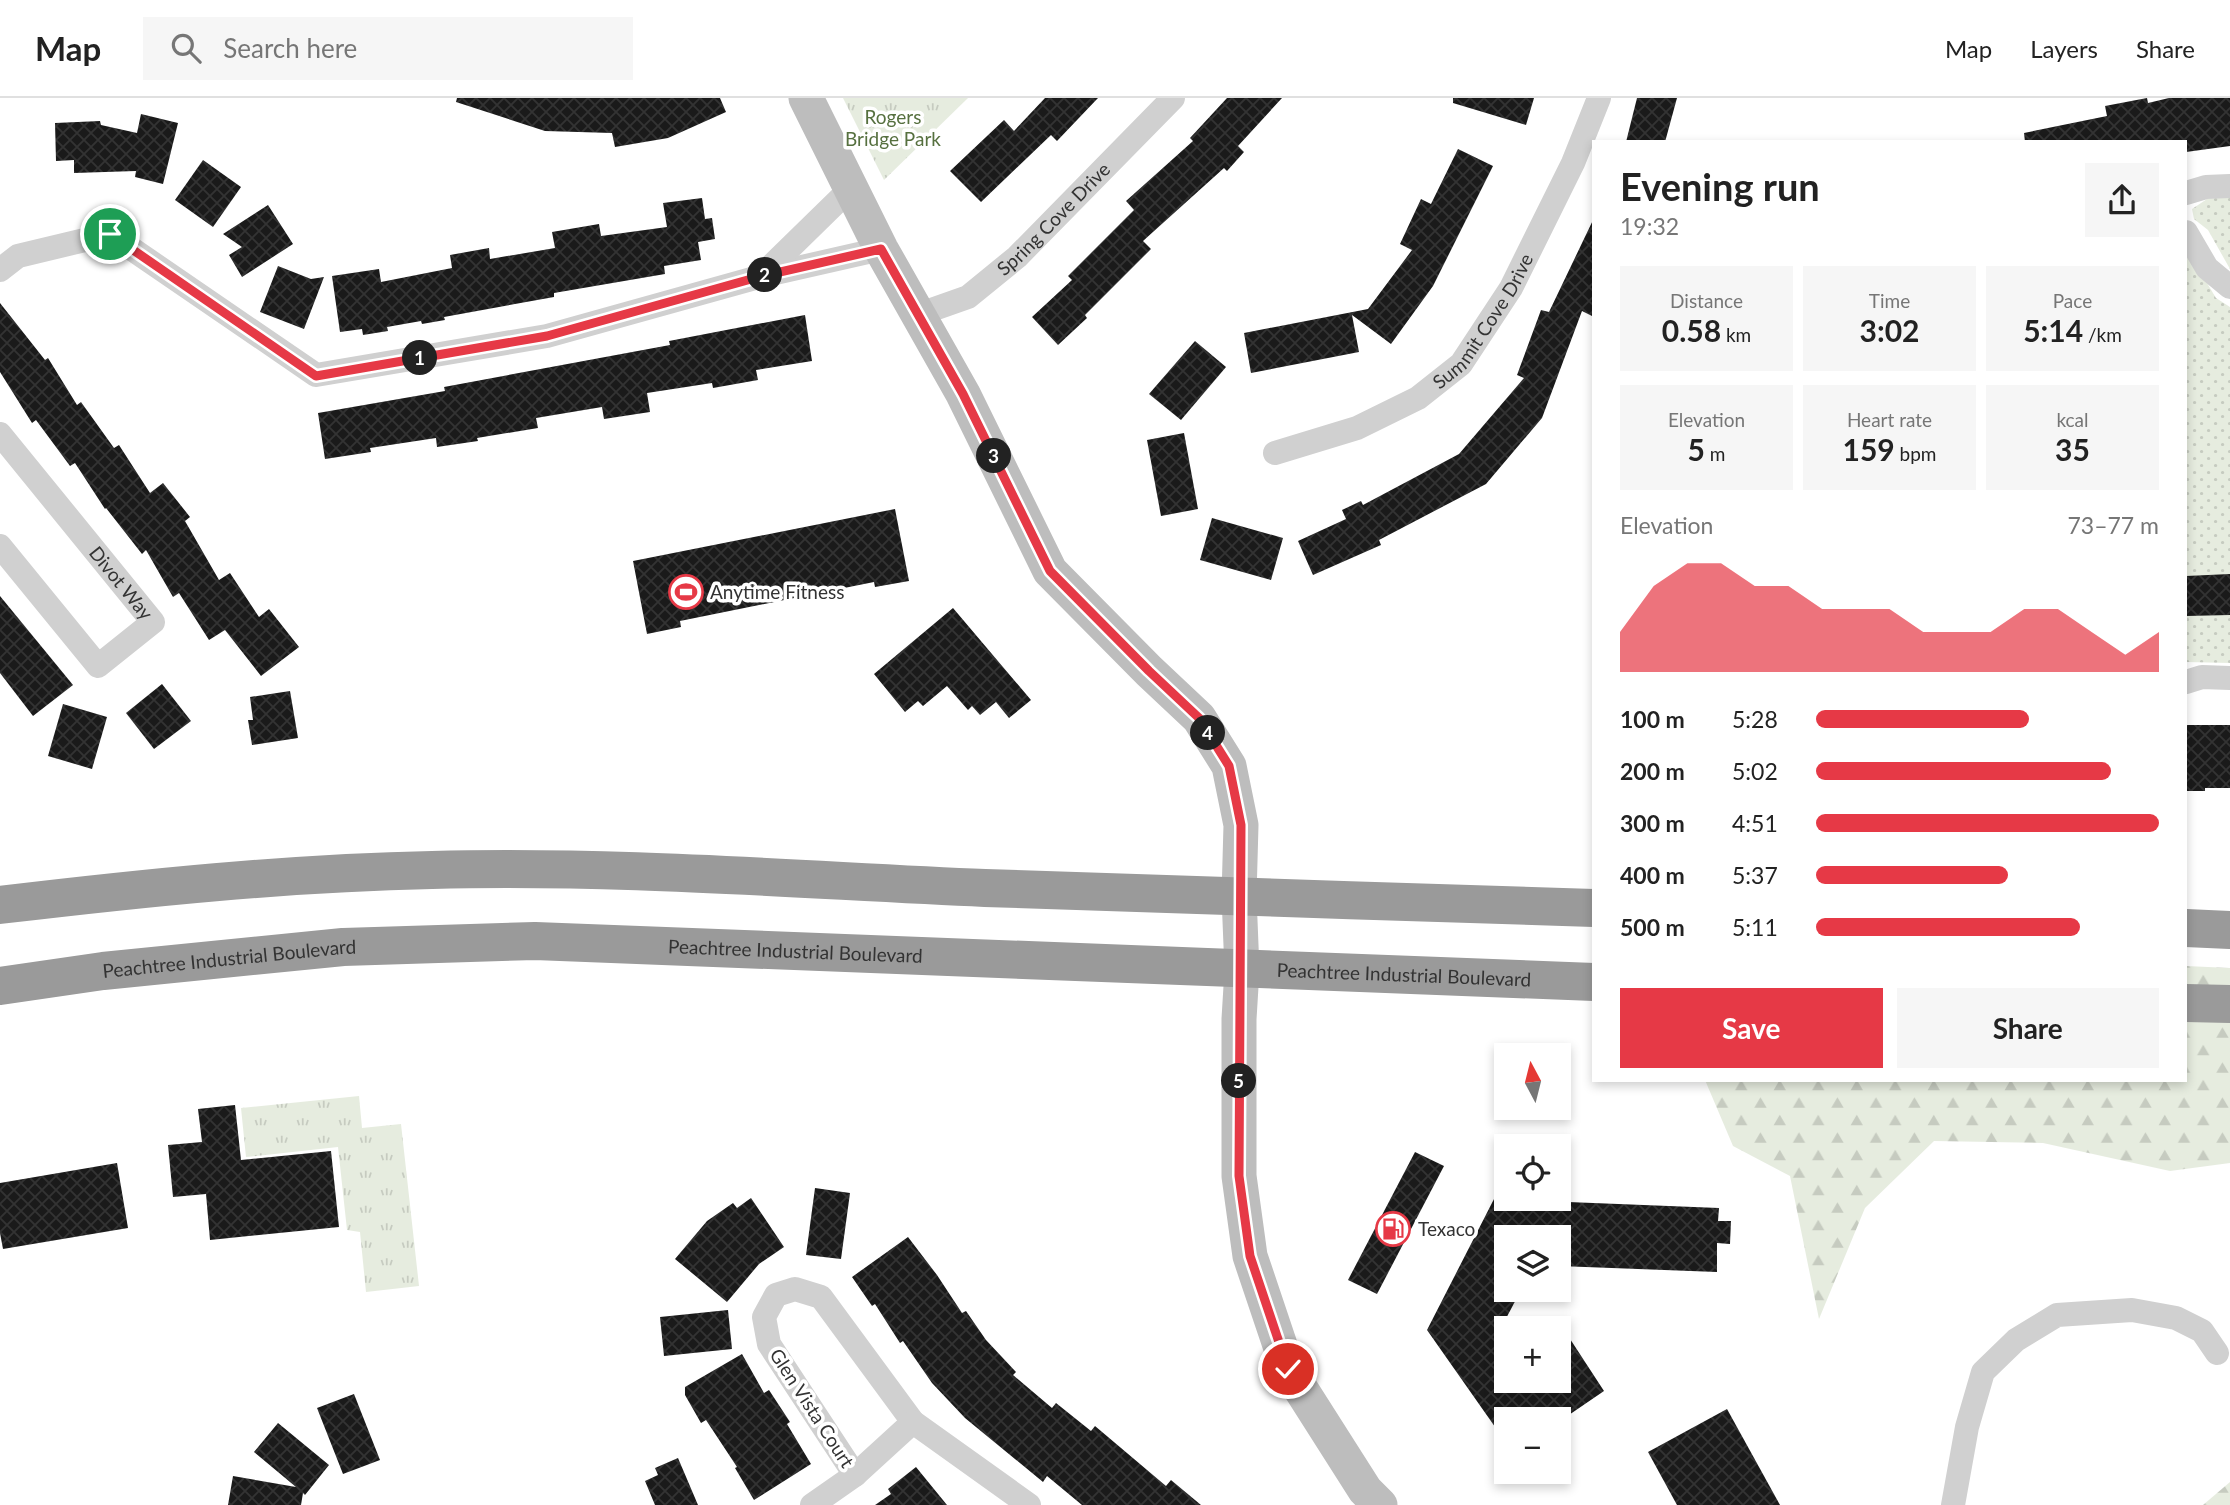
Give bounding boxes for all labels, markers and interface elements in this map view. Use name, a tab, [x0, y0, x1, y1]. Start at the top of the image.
search box	[143, 17, 633, 80]
text: Map	[35, 28, 101, 68]
icon: search	[167, 29, 205, 67]
text: Search here	[223, 32, 357, 64]
text: Map	[1945, 34, 1992, 63]
text: Layers	[2030, 34, 2098, 63]
text: Share	[2136, 34, 2195, 63]
park label: Rogers Bridge Park	[845, 105, 941, 150]
street label: Spring Cove Drive	[992, 157, 1114, 280]
text: Evening run	[1620, 163, 1820, 209]
button: share	[2085, 163, 2159, 237]
pin	[80, 204, 140, 264]
text: 19:32	[1620, 212, 1679, 240]
icon: arrive	[91, 215, 129, 253]
street label: Summit Cove Drive	[1428, 249, 1537, 393]
pin: 2	[748, 258, 782, 292]
text: 2	[759, 263, 770, 286]
text: Distance	[1670, 289, 1743, 312]
text: Time	[1869, 289, 1910, 312]
text: Pace	[2053, 289, 2092, 312]
text: 0.58	[1662, 312, 1721, 348]
text: 3:02	[1860, 312, 1919, 348]
text: 5:14	[2023, 312, 2083, 348]
text: km	[1721, 323, 1751, 346]
text: /km	[2083, 323, 2122, 346]
pin: 1	[402, 341, 438, 376]
text: 1	[414, 346, 425, 369]
text: Elevation	[1668, 408, 1745, 431]
text: Heart rate	[1847, 408, 1932, 431]
text: kcal	[2056, 408, 2089, 431]
text: 5	[1688, 431, 1705, 467]
text: 159	[1843, 431, 1895, 467]
text: 35	[2055, 431, 2090, 467]
pin: 3	[976, 438, 1012, 474]
text: m	[1705, 442, 1725, 465]
text: bpm	[1895, 442, 1936, 465]
text: 3	[988, 444, 999, 467]
text: Elevation	[1620, 511, 1713, 539]
text: 73–77 m	[2067, 511, 2159, 539]
street label: Divot Way	[85, 541, 158, 624]
sports icon: Anytime Fitness	[667, 573, 705, 611]
place label: Anytime Fitness	[710, 580, 844, 603]
text: 100 m	[1620, 705, 1685, 733]
text: 5:28	[1732, 705, 1778, 733]
pin: 4	[1190, 716, 1226, 750]
text: 4	[1202, 721, 1213, 744]
text: 200 m	[1620, 757, 1685, 785]
text: 5:02	[1732, 757, 1778, 785]
text: 300 m	[1620, 809, 1685, 837]
text: 4:51	[1732, 809, 1778, 837]
text: 400 m	[1620, 861, 1685, 889]
text: 5:37	[1732, 861, 1778, 889]
text: 500 m	[1620, 913, 1685, 941]
text: 5:11	[1732, 913, 1778, 941]
street label: Peachtree Industrial Boulevard	[668, 934, 923, 967]
street label: Peachtree Industrial Boulevard	[101, 935, 356, 982]
street label: Peachtree Industrial Boulevard	[1276, 958, 1532, 991]
button: Save	[1620, 988, 1883, 1068]
button: Share	[1897, 988, 2159, 1068]
north arrow	[1494, 1043, 1572, 1120]
map controls	[1494, 1043, 1571, 1484]
pin: 5	[1222, 1063, 1256, 1098]
text: 5	[1233, 1069, 1244, 1092]
button: locate	[1494, 1134, 1571, 1211]
fuel station icon: Texaco	[1374, 1210, 1412, 1248]
place label: Texaco	[1418, 1217, 1475, 1240]
button: layers	[1494, 1225, 1571, 1302]
button: +	[1494, 1316, 1571, 1393]
pin	[1258, 1339, 1318, 1399]
street label: Glen Vista Court	[765, 1344, 860, 1472]
icon: check	[1269, 1350, 1307, 1388]
button: −	[1494, 1407, 1571, 1484]

